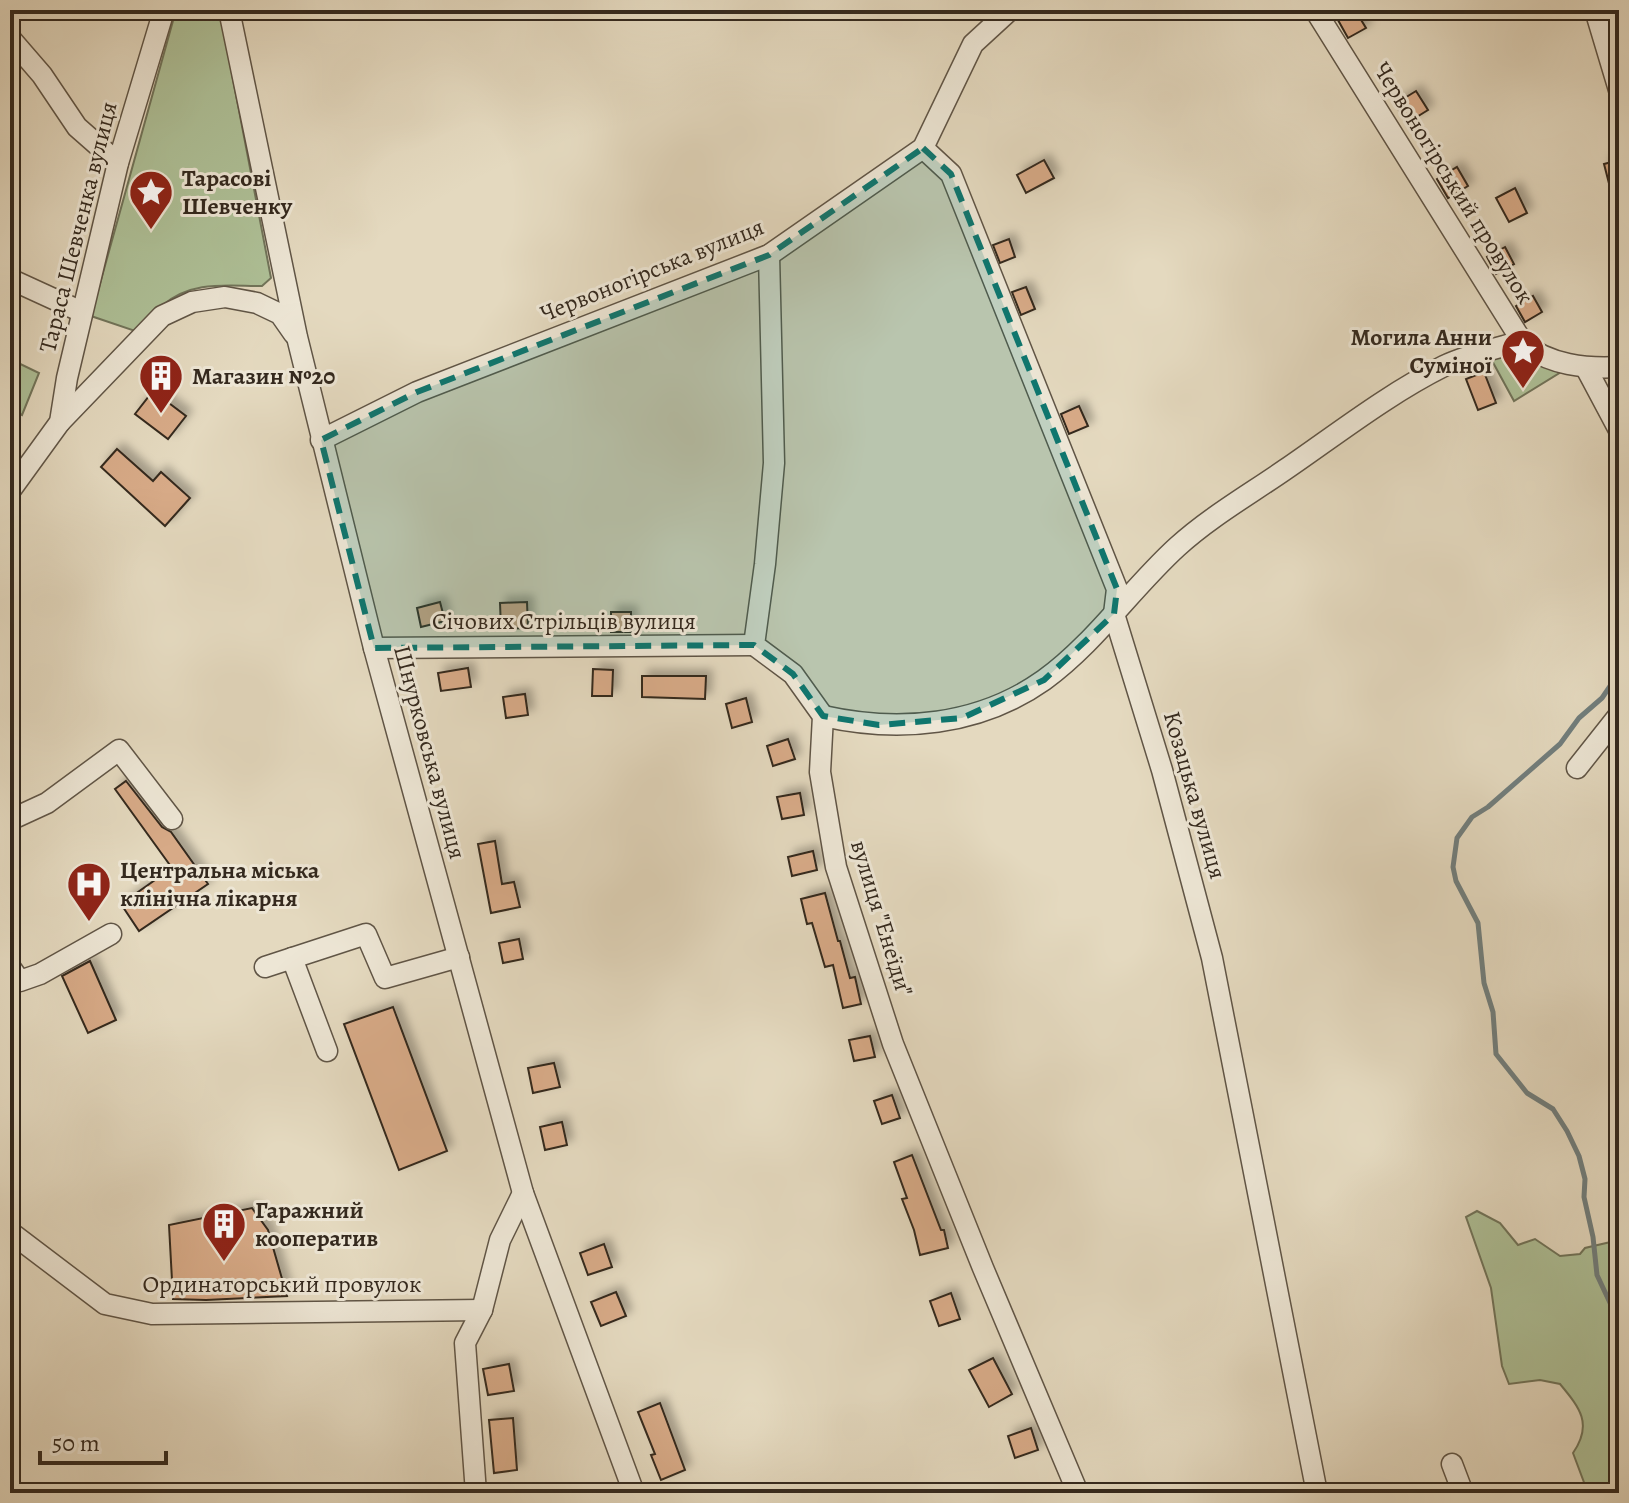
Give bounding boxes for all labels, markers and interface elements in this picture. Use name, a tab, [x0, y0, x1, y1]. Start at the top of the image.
street label: Червоногірський провулок	[1366, 56, 1542, 310]
street label: Тараса Шевченка вулиця	[31, 98, 125, 356]
place label: Тарасові Шевченку	[182, 162, 293, 222]
place icon: Тарасові Шевченку	[127, 168, 175, 231]
street label: Червоногірська вулиця	[535, 211, 769, 329]
place label: Могила Анни Суміної	[1350, 321, 1493, 381]
place icon: Могила Анни Суміної	[1499, 327, 1547, 390]
building icon: Магазин №20	[137, 352, 185, 415]
place label: Магазин №20	[192, 360, 335, 392]
street label: Січових Стрільців вулиця	[432, 605, 696, 637]
street label: Шнурковська вулиця	[386, 642, 474, 862]
street label: Козацька вулиця	[1156, 707, 1234, 883]
street label: вулиця "Енеїди"	[843, 836, 921, 1000]
place label: Центральна міська клінічна лікарня	[120, 854, 320, 914]
hospital icon: Центральна міська клінічна лікарня	[65, 860, 113, 923]
place label: Гаражний кооператив	[255, 1194, 378, 1254]
building icon: Гаражний кооператив	[200, 1200, 248, 1263]
street label: Ординаторський провулок	[143, 1268, 421, 1300]
scale bar	[40, 1415, 166, 1465]
text: 50 m	[52, 1427, 100, 1459]

